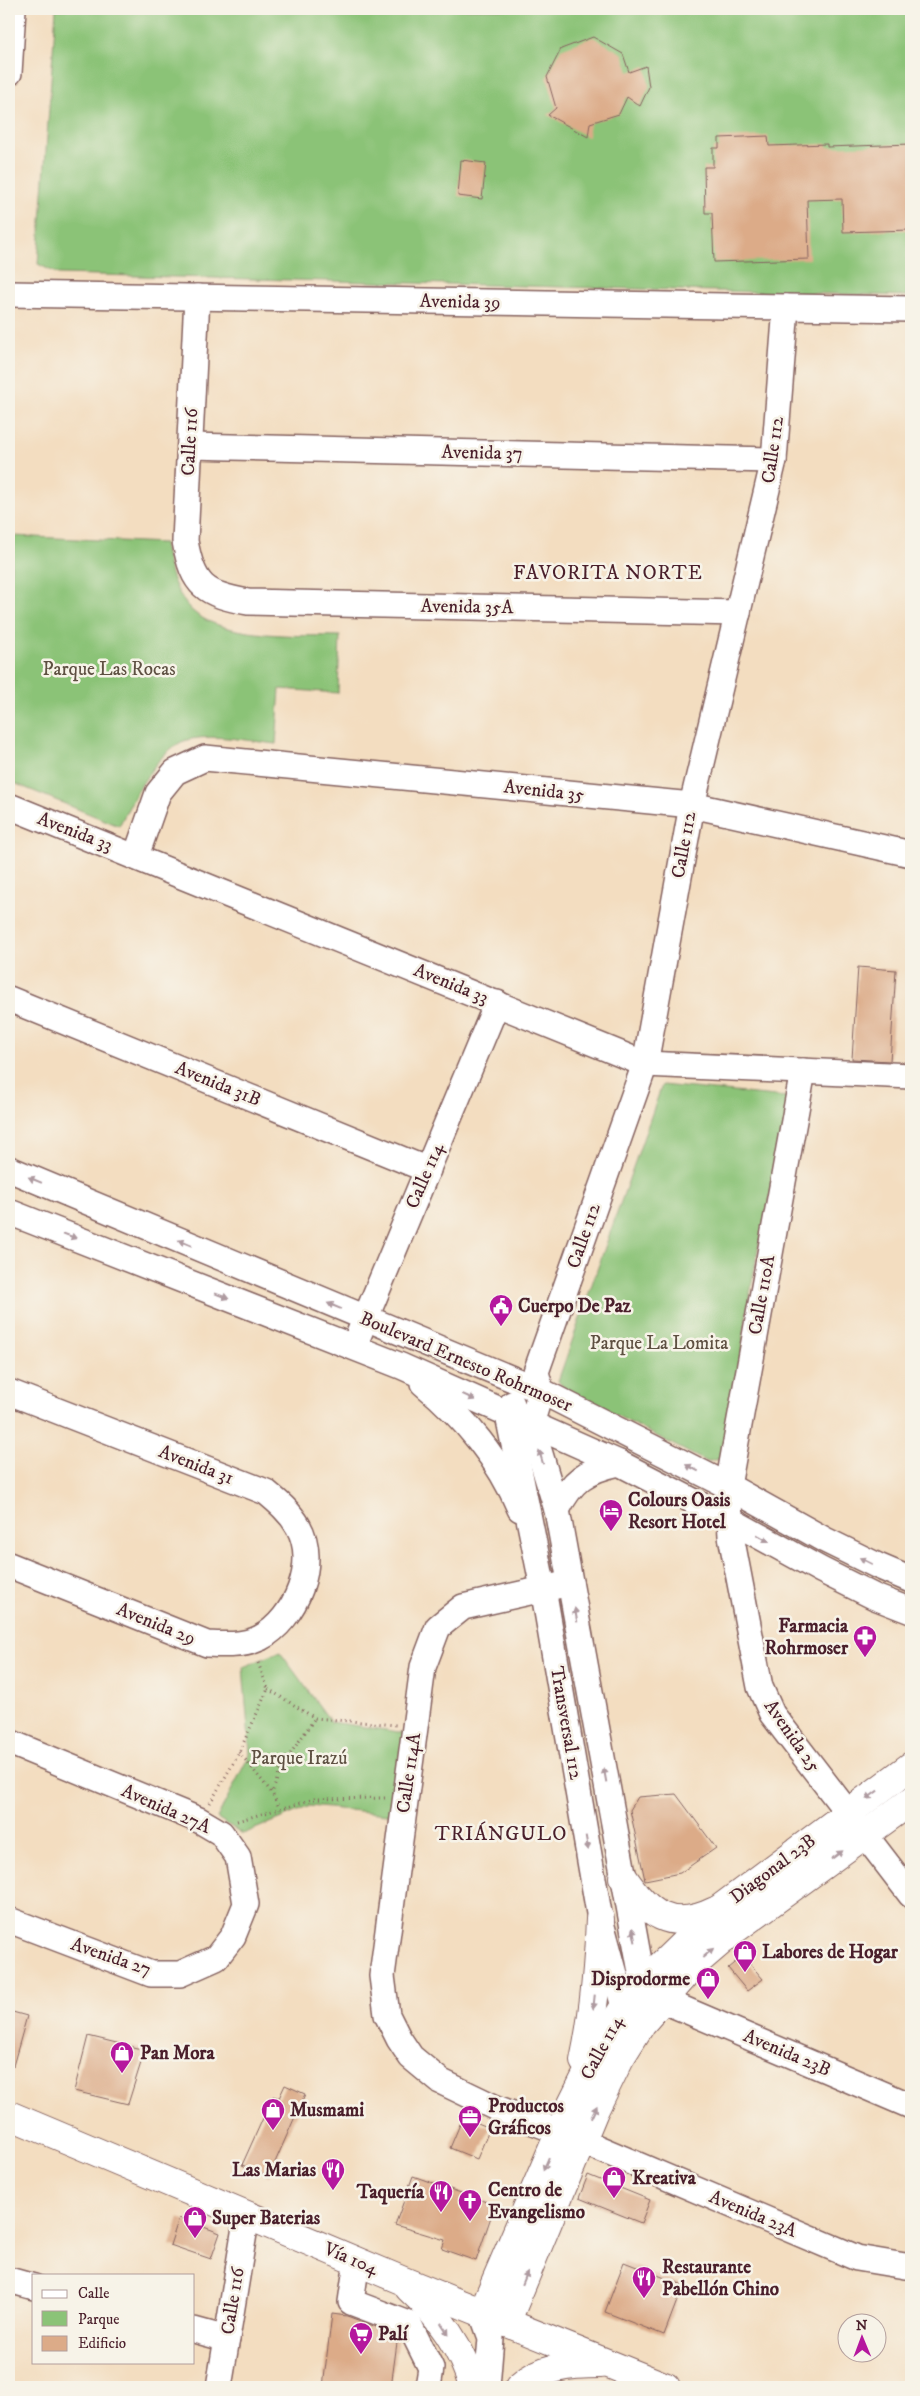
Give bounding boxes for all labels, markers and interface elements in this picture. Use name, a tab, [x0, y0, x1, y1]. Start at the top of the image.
street label: Avenida 39	[419, 290, 501, 314]
street label: Calle 116	[177, 406, 203, 476]
street label: Calle 112	[757, 414, 789, 485]
street label: Avenida 37	[441, 441, 523, 465]
district label: FAVORITA NORTE	[513, 561, 703, 586]
street label: Avenida 35A	[420, 595, 515, 619]
park label: Parque Las Rocas	[42, 658, 176, 682]
street label: Avenida 35	[503, 775, 586, 807]
street label: Avenida 33	[34, 807, 116, 857]
street label: Calle 112	[667, 809, 701, 880]
street label: Avenida 33	[410, 959, 492, 1009]
street label: Avenida 31B	[172, 1056, 264, 1112]
street label: Calle 114	[401, 1139, 449, 1212]
one-way arrow	[28, 1175, 42, 1183]
street label: Calle 112	[562, 1200, 606, 1272]
one-way arrow	[63, 1233, 78, 1241]
one-way arrow	[177, 1238, 192, 1246]
street label: Calle 110A	[744, 1253, 780, 1336]
one-way arrow	[214, 1293, 229, 1300]
public building icon: Cuerpo De Paz	[488, 1293, 514, 1327]
place label: Cuerpo De Paz	[518, 1295, 632, 1318]
one-way arrow	[327, 1301, 341, 1309]
street label: Boulevard Ernesto Rohrmoser	[356, 1307, 576, 1417]
park label: Parque La Lomita	[590, 1332, 728, 1356]
one-way arrow	[462, 1393, 476, 1401]
street label: Avenida 31	[155, 1440, 237, 1490]
one-way arrow	[536, 1449, 544, 1464]
one-way arrow	[685, 1464, 699, 1472]
place label: Colours Oasis Resort Hotel	[628, 1489, 731, 1534]
hotel icon: Colours Oasis Resort Hotel	[598, 1498, 624, 1532]
one-way arrow	[757, 1534, 770, 1543]
one-way arrow	[859, 1556, 874, 1565]
street label: Avenida 29	[113, 1598, 199, 1650]
one-way arrow	[571, 1607, 579, 1623]
place label: Farmacia Rohrmoser	[765, 1615, 849, 1660]
pharmacy icon: Farmacia Rohrmoser	[852, 1624, 878, 1658]
street label: Transversal 112	[545, 1665, 587, 1782]
street label: Avenida 25	[759, 1695, 826, 1777]
street label: Calle 114A	[392, 1730, 426, 1815]
park label: Parque Irazú	[250, 1747, 348, 1771]
one-way arrow	[600, 1767, 608, 1783]
street label: Avenida 27A	[118, 1779, 215, 1839]
one-way arrow	[865, 1790, 879, 1800]
district label: TRIÁNGULO	[435, 1821, 567, 1847]
street label: Diagonal 23B	[725, 1829, 821, 1909]
one-way arrow	[583, 1835, 591, 1851]
one-way arrow	[831, 1850, 844, 1860]
one-way arrow	[630, 1927, 638, 1943]
street label: Avenida 27	[68, 1933, 154, 1981]
shop icon: Labores de Hogar	[732, 1939, 758, 1973]
place label: Labores de Hogar	[762, 1941, 899, 1964]
one-way arrow	[701, 1947, 714, 1958]
shop icon: Disprodorme	[695, 1966, 721, 2000]
place label: Disprodorme	[591, 1968, 690, 1991]
one-way arrow	[590, 1995, 598, 2011]
street label: Calle 114	[576, 2011, 629, 2084]
street label: Avenida 23B	[740, 2024, 834, 2082]
shop icon: Pan Mora	[109, 2040, 135, 2074]
place label: Pan Mora	[140, 2042, 215, 2065]
place label: Productos Gráficos	[488, 2095, 565, 2140]
shop icon: Musmami	[260, 2097, 286, 2131]
place label: Musmami	[290, 2099, 364, 2122]
office icon: Productos Gráficos	[457, 2104, 483, 2138]
one-way arrow	[590, 2105, 598, 2119]
restaurant icon: Las Marias	[320, 2157, 346, 2191]
one-way arrow	[542, 2157, 550, 2171]
place label: Las Marias	[232, 2159, 317, 2182]
shop icon: Kreativa	[601, 2165, 627, 2199]
place label: Kreativa	[632, 2167, 697, 2190]
restaurant icon: Taquería	[428, 2179, 454, 2213]
place label: Centro de Evangelismo	[488, 2179, 585, 2224]
place label: Taquería	[356, 2181, 425, 2205]
street label: Avenida 23A	[706, 2185, 801, 2243]
church icon: Centro de Evangelismo	[457, 2188, 483, 2222]
shop icon: Super Baterias	[182, 2205, 208, 2239]
place label: Super Baterias	[212, 2207, 321, 2230]
street label: Vía 104	[320, 2237, 382, 2281]
place label: Restaurante Pabellón Chino	[662, 2256, 779, 2301]
street label: Calle 116	[216, 2265, 250, 2336]
restaurant icon: Restaurante Pabellón Chino	[631, 2265, 657, 2299]
one-way arrow	[521, 2271, 529, 2285]
legend	[32, 2274, 195, 2364]
text: Calle	[78, 2284, 110, 2303]
text: Parque	[78, 2310, 119, 2329]
north arrow	[838, 2314, 888, 2364]
text: N	[856, 2317, 868, 2335]
supermarket icon: Palí	[348, 2321, 374, 2355]
one-way arrow	[440, 2322, 450, 2335]
place label: Palí	[378, 2323, 410, 2346]
text: Edificio	[78, 2334, 126, 2353]

